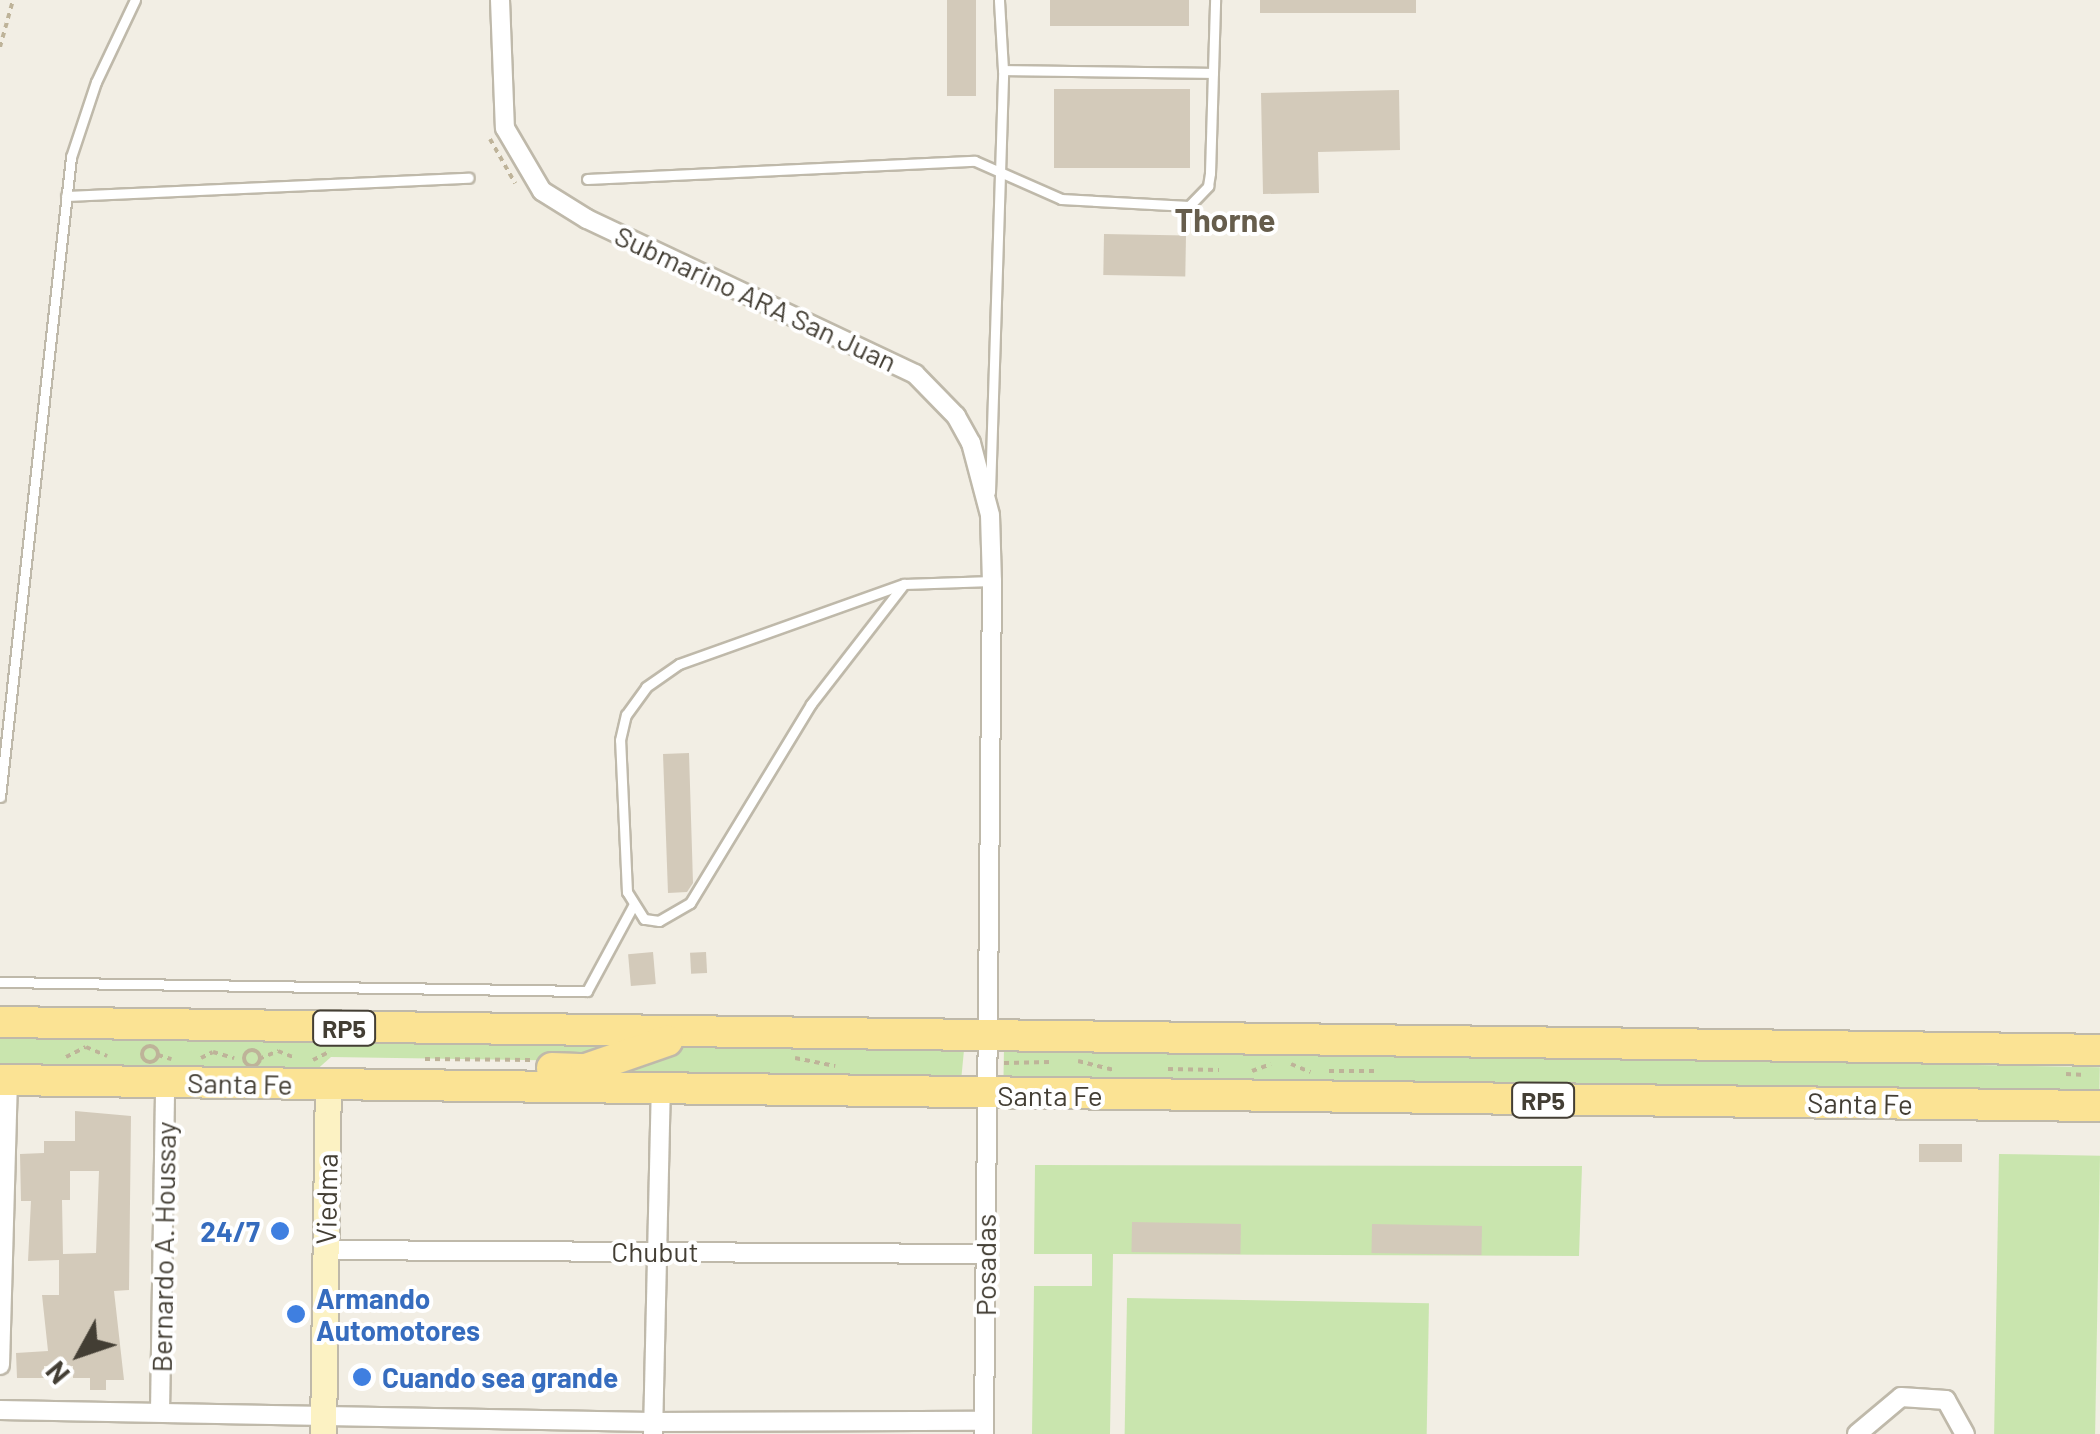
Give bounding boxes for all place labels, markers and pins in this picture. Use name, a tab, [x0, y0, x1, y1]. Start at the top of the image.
place label: 24/7	[200, 1214, 260, 1248]
marker: 24/7	[269, 1220, 291, 1242]
place label: Armando Automotores	[316, 1281, 480, 1347]
marker: Armando Automotores	[285, 1303, 307, 1325]
place label: Cuando sea grande	[382, 1360, 618, 1394]
marker: Cuando sea grande	[351, 1366, 373, 1388]

